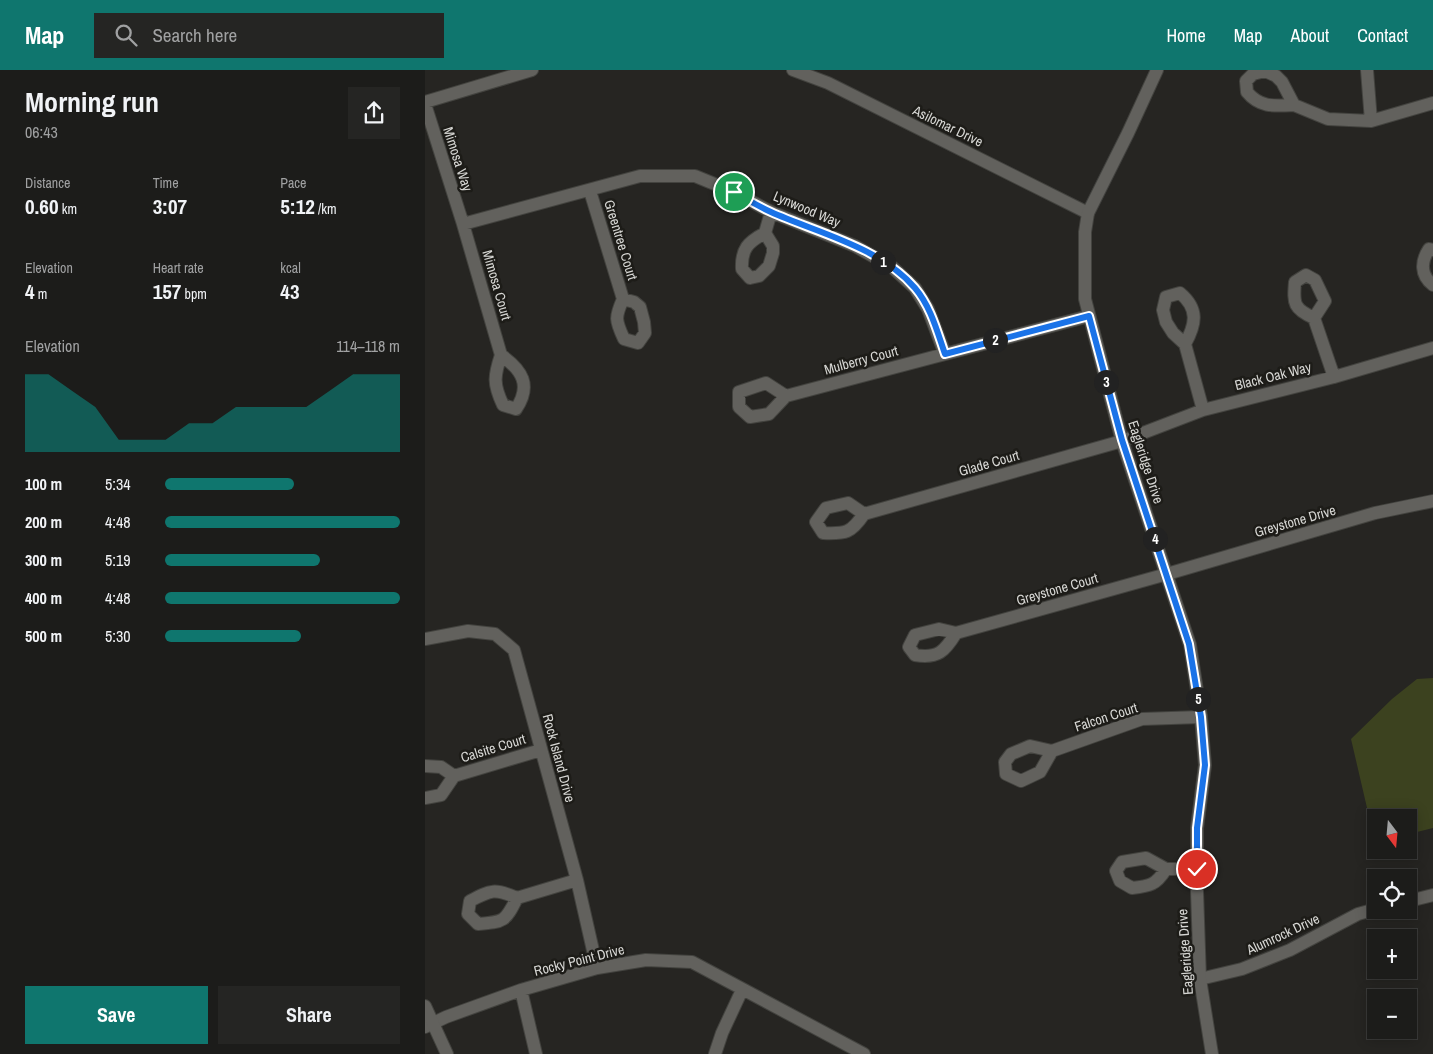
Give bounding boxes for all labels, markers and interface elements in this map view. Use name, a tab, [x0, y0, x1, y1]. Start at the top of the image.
search box	[94, 13, 444, 58]
text: Map	[25, 19, 64, 51]
icon: search	[112, 21, 140, 49]
text: Search here	[152, 22, 237, 48]
text: Home	[1166, 23, 1206, 48]
text: Map	[1234, 23, 1263, 48]
text: About	[1291, 23, 1329, 48]
text: Contact	[1357, 23, 1408, 48]
text: Morning run	[25, 83, 159, 121]
button: share	[348, 87, 400, 139]
street label: Asilomar Drive	[909, 101, 986, 151]
text: 06:43	[25, 121, 58, 143]
street label: Mimosa Way	[439, 125, 477, 194]
pin	[713, 171, 755, 213]
text: Distance	[25, 174, 70, 192]
text: Time	[153, 174, 179, 192]
text: Pace	[280, 174, 307, 192]
icon: arrive	[720, 178, 748, 206]
street label: Lynwood Way	[771, 187, 844, 231]
text: 0.60	[25, 192, 59, 221]
text: 3:07	[153, 192, 187, 221]
text: 5:12	[280, 192, 315, 221]
street label: Greentree Court	[600, 198, 642, 282]
text: km	[59, 200, 77, 218]
text: /km	[315, 200, 336, 218]
street label: Mimosa Court	[478, 248, 516, 322]
pin: 1	[871, 250, 895, 274]
text: 1	[880, 253, 887, 271]
text: Elevation	[25, 259, 73, 277]
text: Heart rate	[153, 259, 204, 277]
text: kcal	[280, 259, 301, 277]
text: 4	[25, 277, 35, 306]
text: 157	[153, 277, 181, 306]
text: 43	[280, 277, 299, 306]
text: m	[35, 285, 47, 303]
text: bpm	[181, 285, 207, 303]
pin: 2	[983, 328, 1007, 352]
text: 2	[992, 331, 999, 349]
text: Elevation	[25, 335, 80, 357]
text: 114–118 m	[336, 335, 400, 357]
street label: Mulberry Court	[822, 341, 900, 379]
street label: Black Oak Way	[1233, 358, 1313, 394]
pin: 3	[1093, 370, 1119, 394]
text: 3	[1103, 373, 1110, 391]
street label: Eagleridge Drive	[1124, 418, 1168, 506]
street label: Glade Court	[957, 446, 1021, 480]
text: 100 m	[25, 473, 62, 495]
text: 5:34	[105, 473, 131, 495]
street label: Greystone Drive	[1252, 501, 1338, 541]
text: 200 m	[25, 511, 62, 533]
text: 4:48	[105, 511, 131, 533]
pin: 4	[1143, 526, 1167, 552]
text: 4	[1152, 530, 1159, 548]
text: 300 m	[25, 549, 62, 571]
text: 5:19	[105, 549, 131, 571]
street label: Greystone Court	[1014, 569, 1100, 609]
text: 400 m	[25, 587, 62, 609]
text: 4:48	[105, 587, 131, 609]
text: 500 m	[25, 625, 62, 647]
text: 5:30	[105, 625, 131, 647]
pin: 5	[1185, 686, 1211, 712]
text: 5	[1195, 690, 1202, 708]
street label: Falcon Court	[1072, 698, 1140, 736]
street label: Rock Island Drive	[539, 712, 579, 804]
street label: Calsite Court	[458, 730, 528, 766]
north arrow	[1367, 809, 1417, 859]
map controls	[1367, 809, 1417, 1039]
pin	[1176, 848, 1218, 890]
icon: check	[1183, 855, 1211, 883]
button: locate	[1367, 869, 1417, 919]
street label: Eagleridge Drive	[1173, 908, 1197, 996]
street label: Alumrock Drive	[1243, 909, 1322, 959]
button: +	[1367, 929, 1417, 979]
street label: Rocky Point Drive	[532, 940, 626, 980]
button: Save	[25, 986, 208, 1044]
button: Share	[218, 986, 400, 1044]
button: −	[1367, 989, 1417, 1039]

